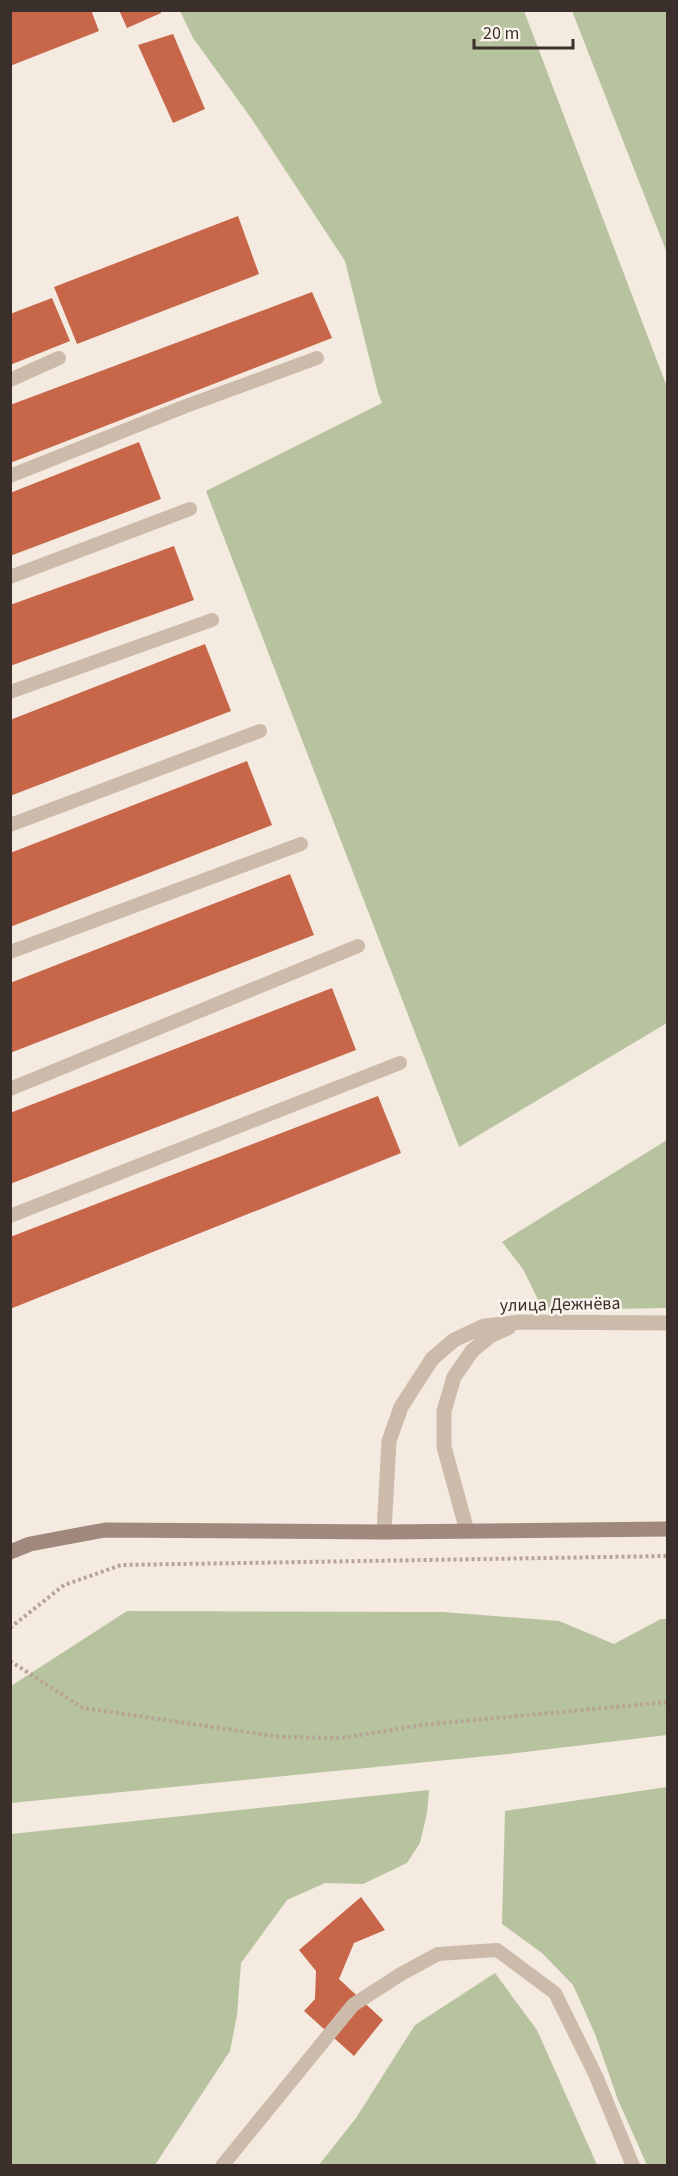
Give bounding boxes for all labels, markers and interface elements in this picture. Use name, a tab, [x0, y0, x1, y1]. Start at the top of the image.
scale bar	[474, 12, 573, 50]
text: 20 m	[483, 21, 519, 46]
street label: улица Дежнёва	[499, 1291, 621, 1318]

